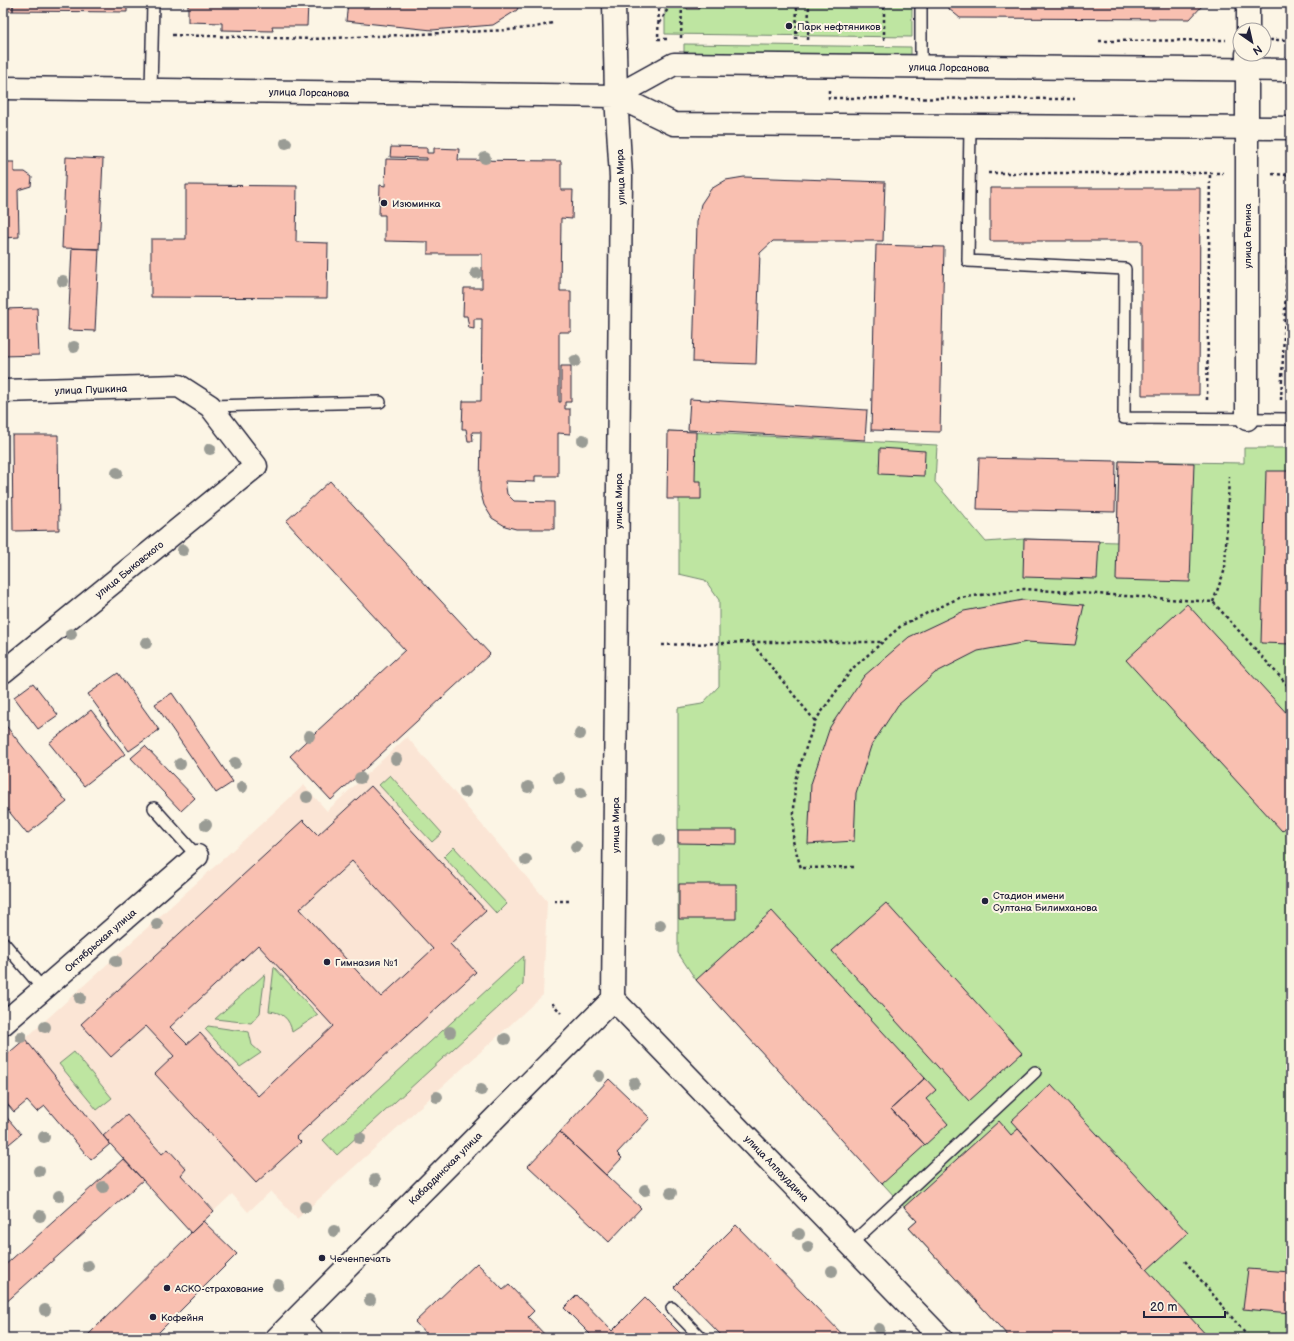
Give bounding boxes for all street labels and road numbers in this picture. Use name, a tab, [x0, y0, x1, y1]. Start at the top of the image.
street label: улица Лорсанова	[909, 61, 989, 75]
street label: улица Лорсанова	[269, 86, 349, 100]
street label: улица Мира	[614, 149, 628, 205]
street label: улица Репина	[1242, 203, 1254, 269]
street label: улица Пушкина	[55, 383, 128, 397]
street label: улица Мира	[613, 473, 625, 529]
street label: улица Быковского	[93, 539, 166, 601]
street label: улица Мира	[610, 797, 622, 853]
street label: Октябрьская улица	[63, 906, 139, 975]
street label: Кабардинская улица	[407, 1130, 485, 1208]
street label: улица Аллауддина	[742, 1133, 811, 1204]

